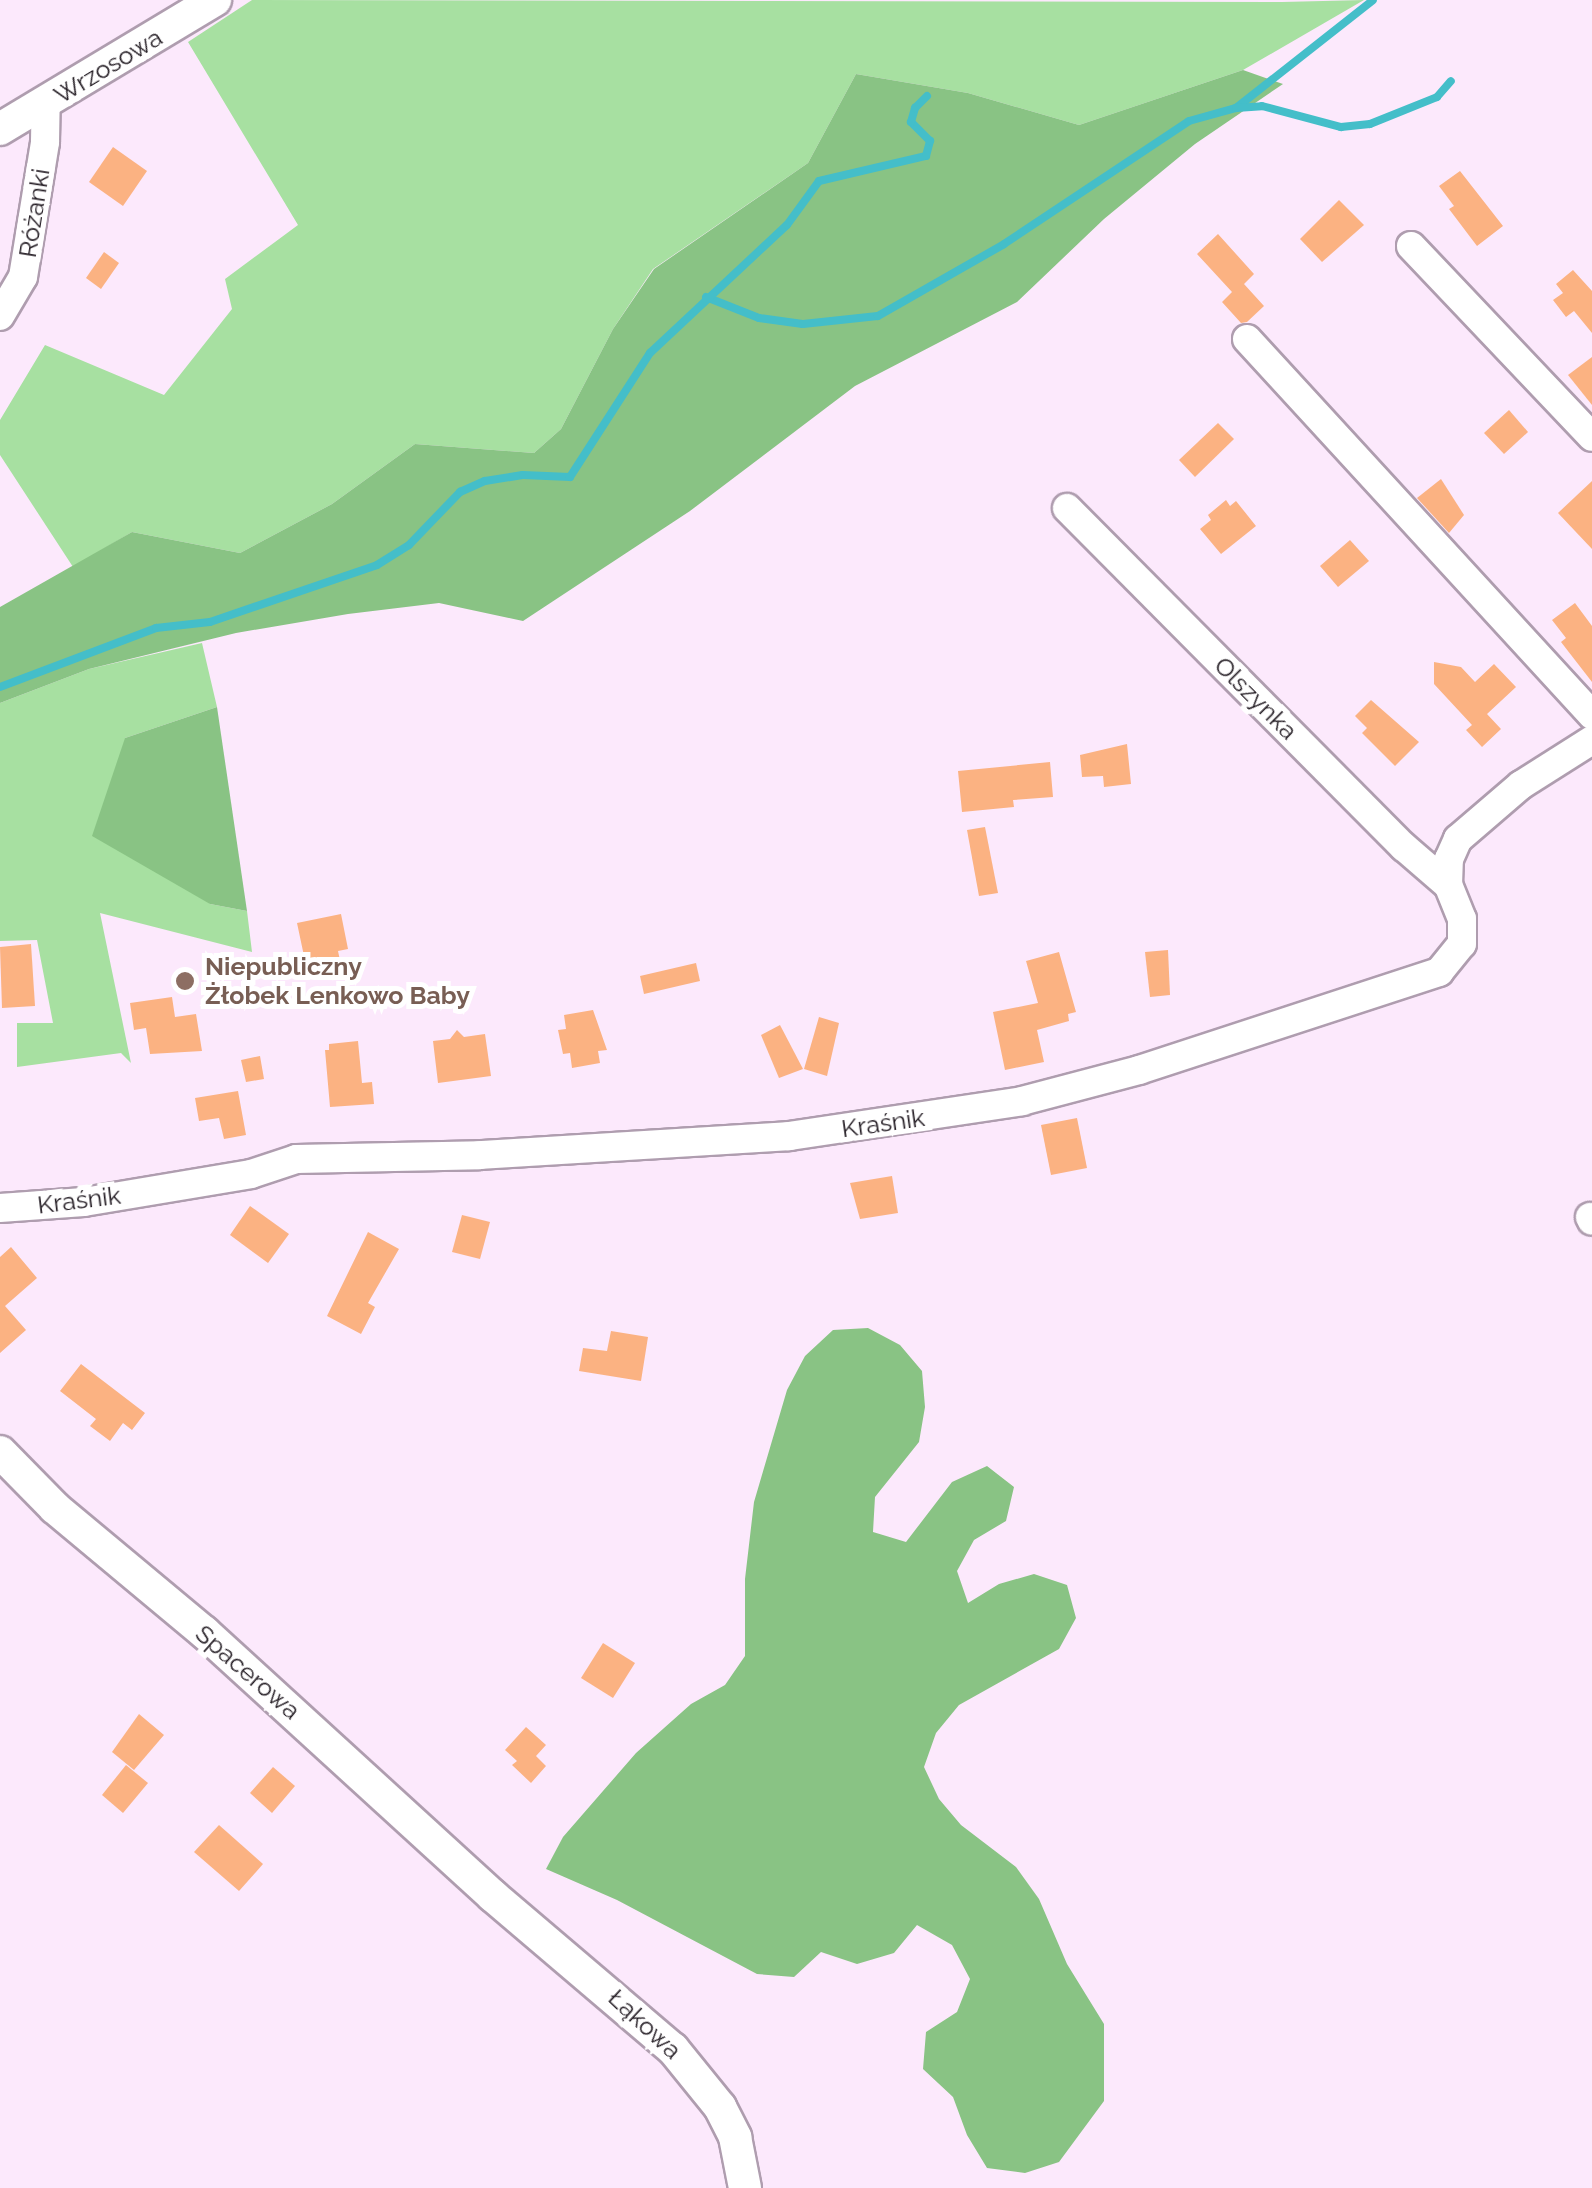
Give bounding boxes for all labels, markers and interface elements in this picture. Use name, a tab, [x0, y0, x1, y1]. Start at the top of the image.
street label: Wrzosowa	[48, 22, 168, 110]
street label: Różanki	[12, 166, 56, 260]
street label: Olszynka	[1208, 650, 1304, 746]
place label: Niepubliczny Żłobek Lenkowo Baby	[205, 952, 470, 1011]
marker: Niepubliczny Żłobek Lenkowo Baby	[174, 970, 196, 992]
street label: Kraśnik	[839, 1102, 927, 1144]
street label: Kraśnik	[36, 1180, 122, 1220]
street label: Spacerowa	[190, 1618, 306, 1726]
street label: Łąkowa	[602, 1983, 688, 2065]

